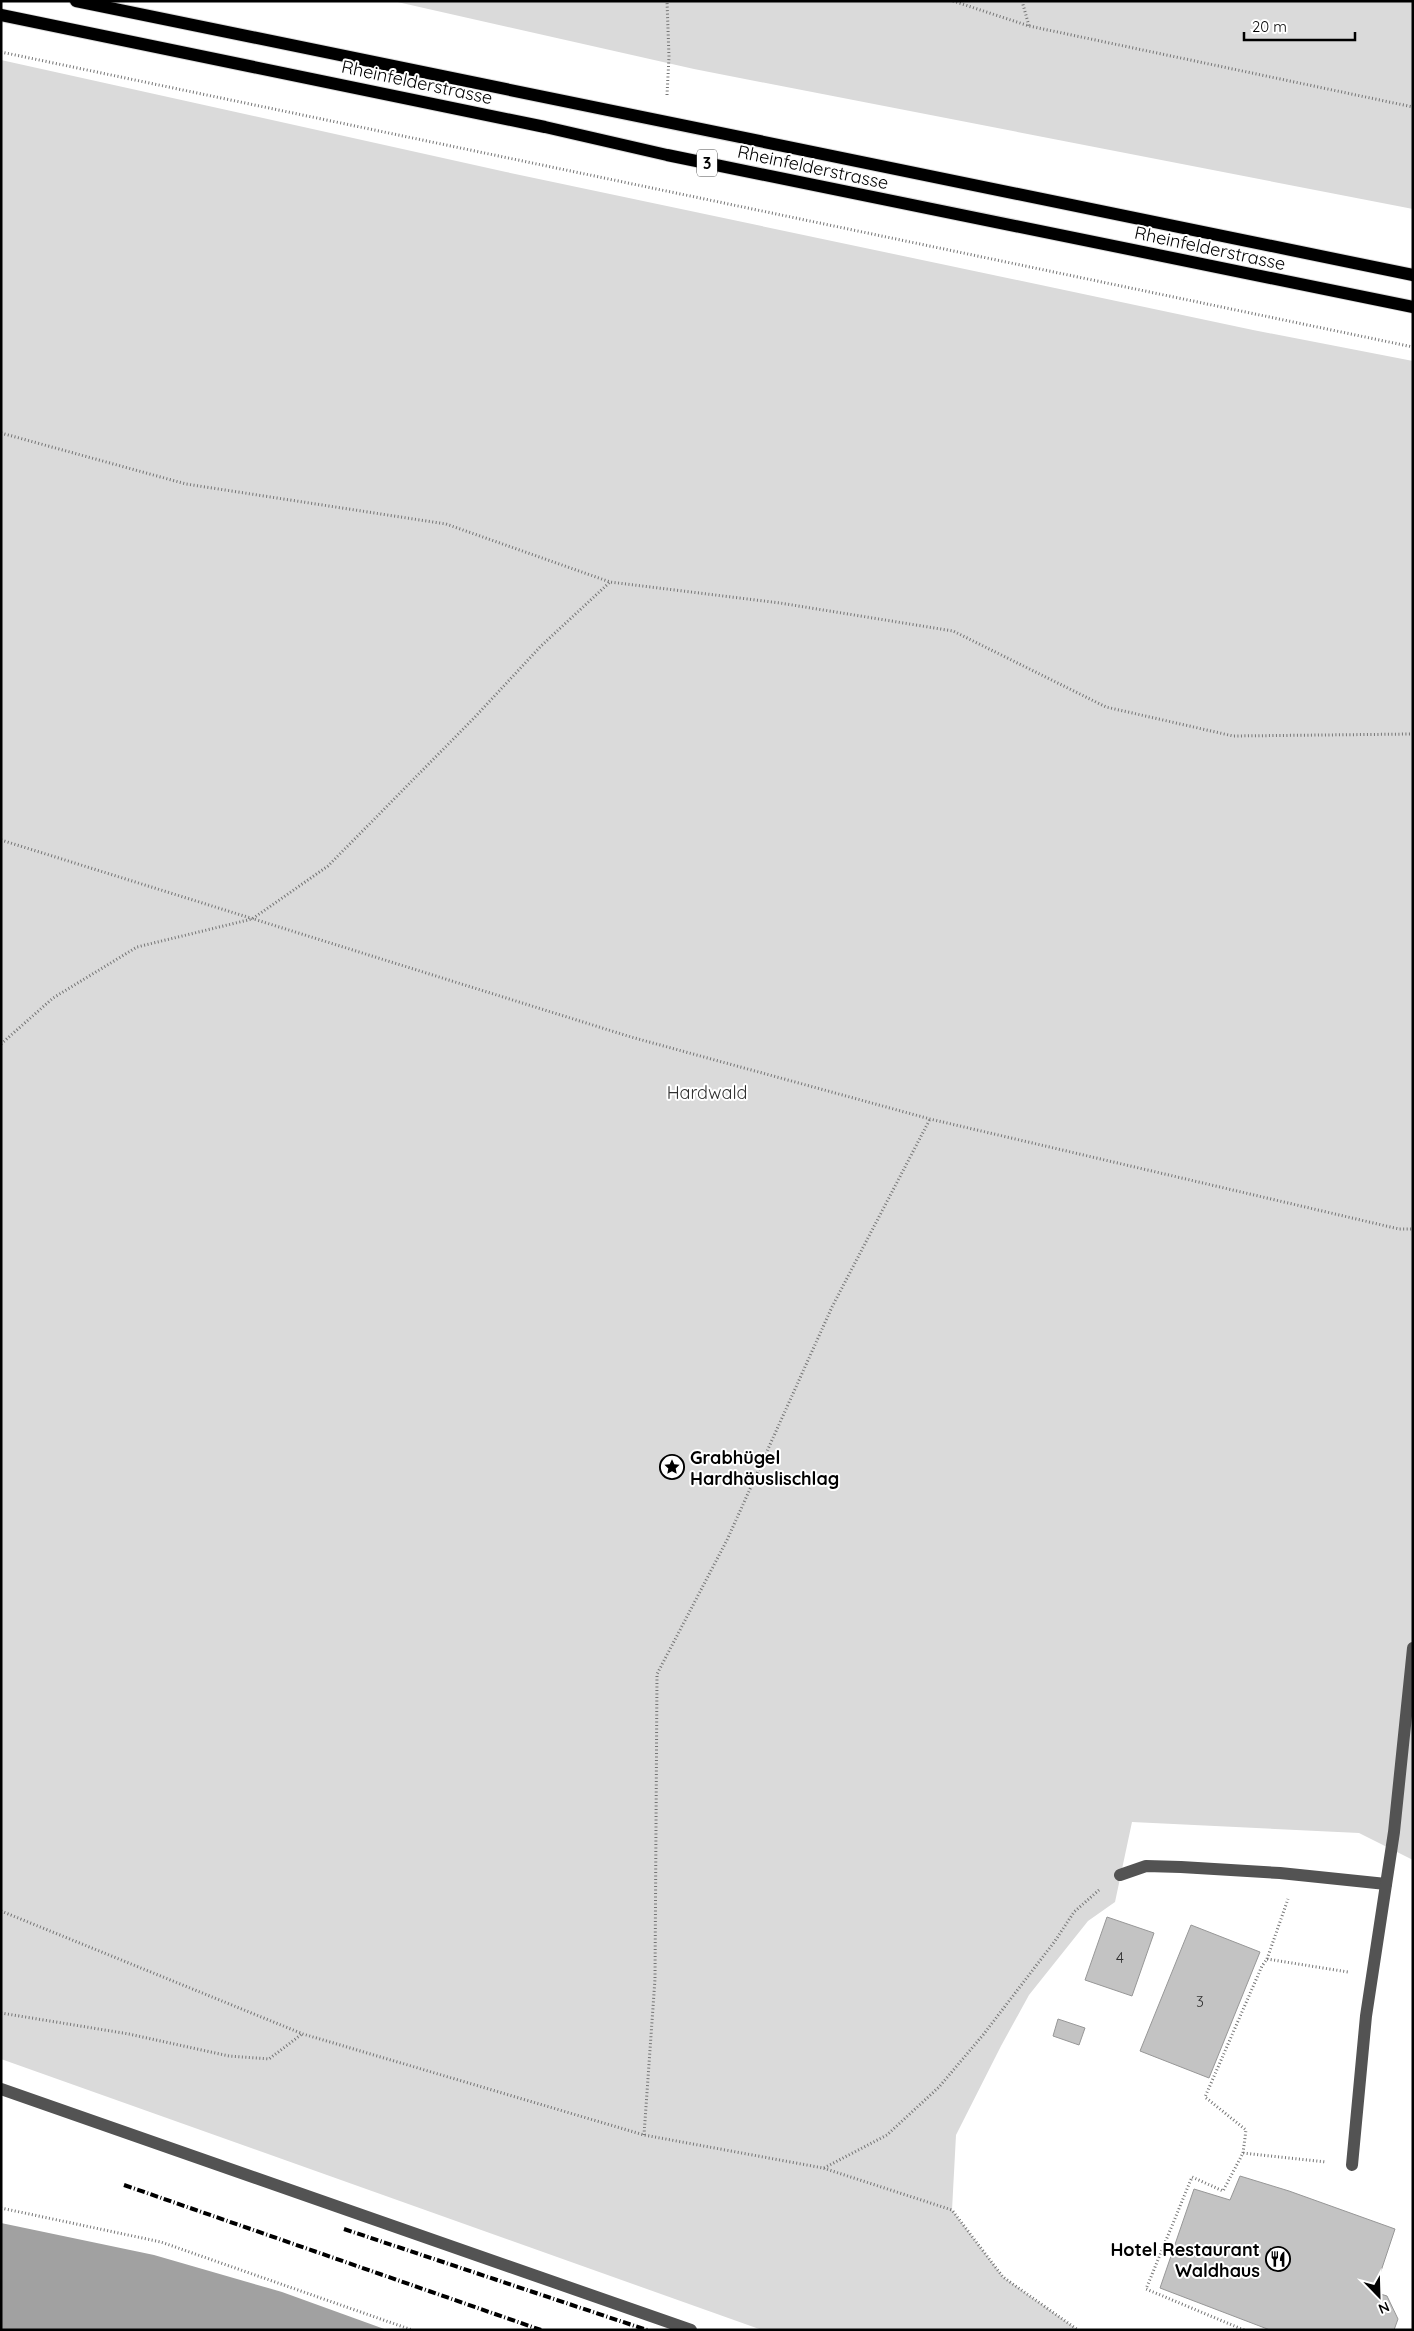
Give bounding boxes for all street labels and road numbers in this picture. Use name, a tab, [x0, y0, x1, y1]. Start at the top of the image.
street label: Rheinfelderstrasse	[339, 55, 495, 109]
street label: Rheinfelderstrasse	[735, 140, 891, 194]
road number: 3	[697, 150, 717, 177]
street label: Rheinfelderstrasse	[1132, 221, 1288, 275]

